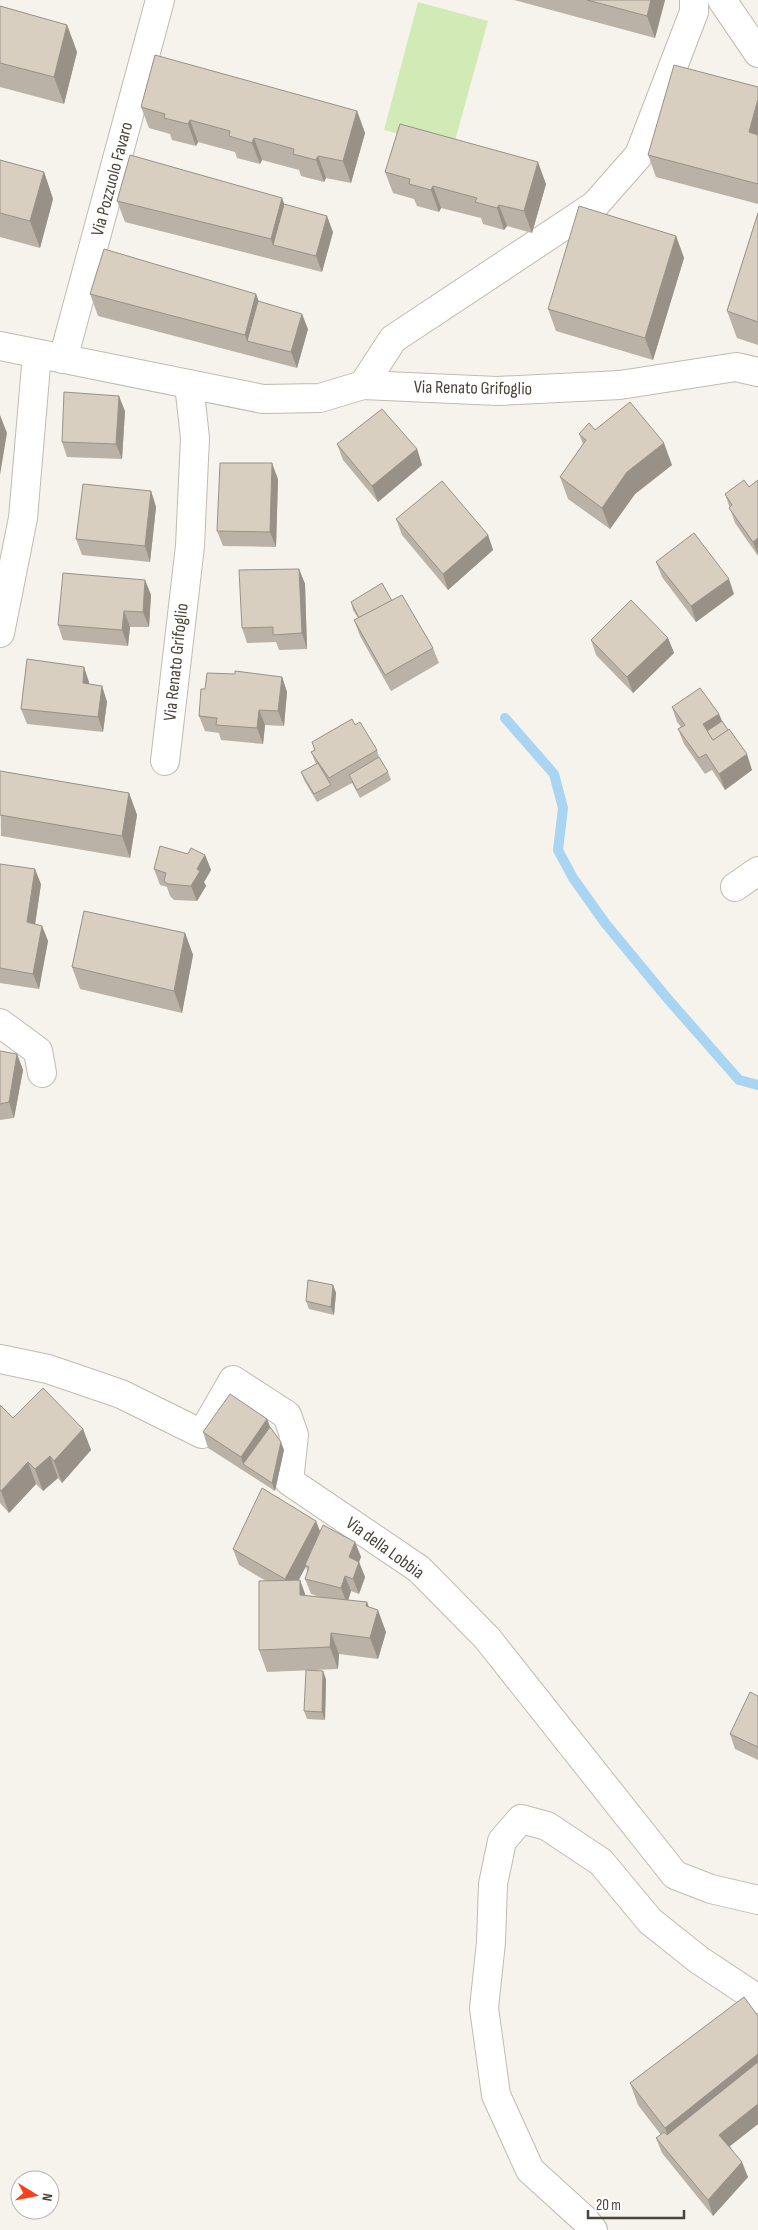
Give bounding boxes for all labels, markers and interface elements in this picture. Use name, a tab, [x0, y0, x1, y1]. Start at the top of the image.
street label: Via Pozzuolo Favaro	[87, 120, 137, 238]
street label: Via Renato Grifoglio	[414, 376, 532, 400]
street label: Via Renato Grifoglio	[159, 602, 193, 722]
street label: Via della Lobbia	[342, 1513, 428, 1583]
north arrow	[10, 2170, 60, 2220]
scale bar	[588, 2188, 684, 2220]
text: N	[38, 2192, 56, 2202]
text: 20 m	[596, 2196, 621, 2215]

